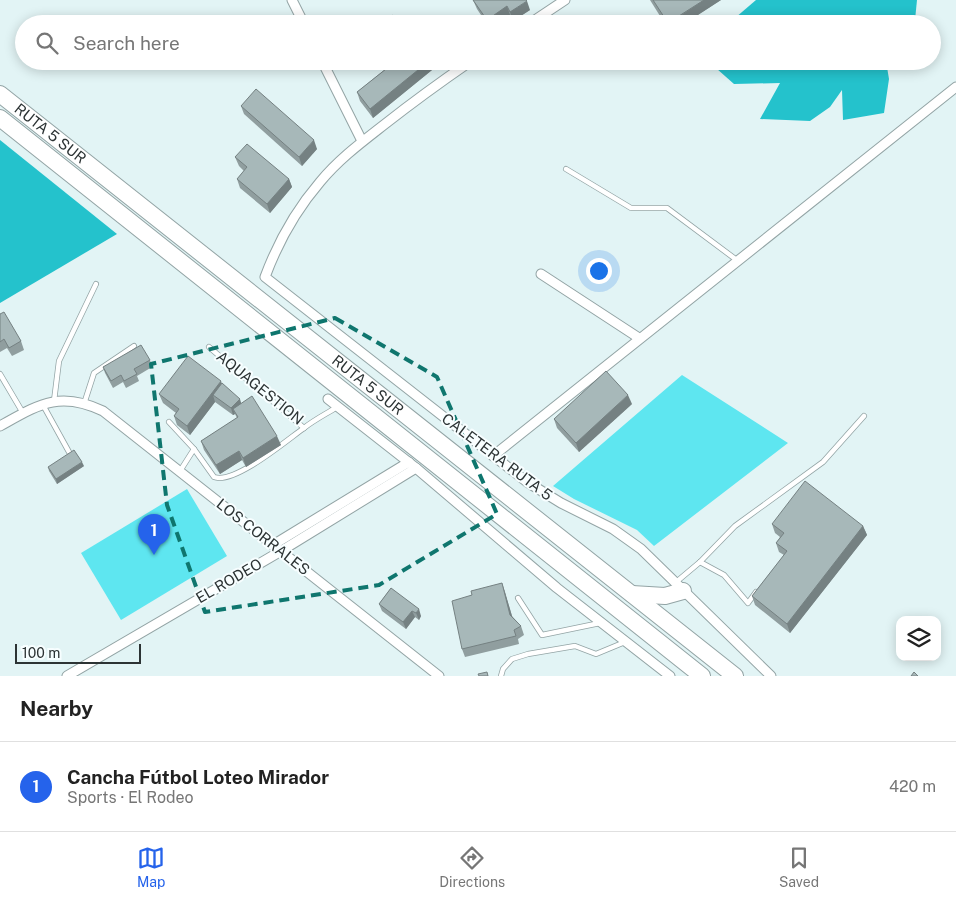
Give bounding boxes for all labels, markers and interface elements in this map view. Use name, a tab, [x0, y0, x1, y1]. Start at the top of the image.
search box	[15, 15, 941, 70]
icon: search	[33, 29, 61, 57]
text: Search here	[73, 32, 180, 54]
street label: RUTA 5 SUR	[11, 100, 90, 167]
your location	[586, 258, 612, 284]
street label: AQUAGESTION	[213, 347, 307, 428]
street label: RUTA 5 SUR	[329, 351, 407, 418]
street label: CALETERA RUTA 5	[439, 410, 556, 504]
street label: LOS CORRALES	[213, 495, 313, 578]
pin: 1	[138, 514, 170, 555]
street label: EL RODEO	[193, 555, 265, 606]
map controls	[896, 616, 941, 661]
button: layers	[896, 616, 941, 661]
scale bar	[15, 641, 141, 664]
text: 100 m	[22, 645, 60, 661]
text: Nearby	[20, 696, 93, 721]
text: Cancha Fútbol Loteo Mirador	[67, 766, 329, 788]
text: 1	[33, 777, 39, 796]
text: 420 m	[889, 777, 936, 796]
text: Sports · El Rodeo	[67, 788, 194, 807]
tab: Map	[137, 844, 165, 890]
tab: Directions	[439, 844, 505, 890]
tab: Saved	[779, 844, 819, 890]

